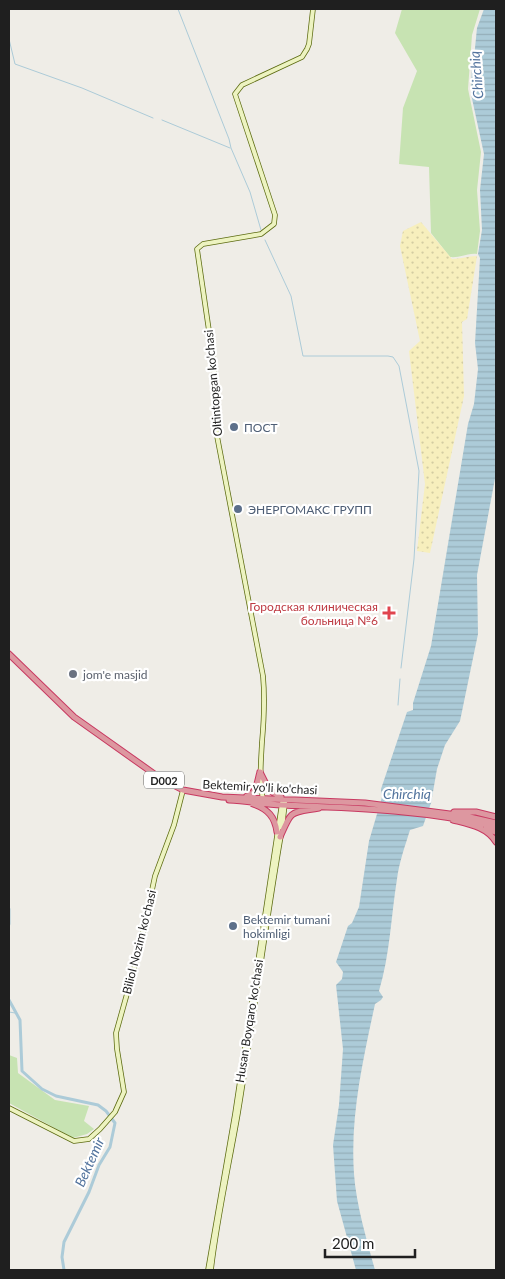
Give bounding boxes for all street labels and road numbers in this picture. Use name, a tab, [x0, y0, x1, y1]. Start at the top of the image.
street label: Oltintopgan ko'chasi	[201, 329, 225, 437]
road number: D002	[144, 772, 184, 788]
street label: Bektemir yo'li ko'chasi	[202, 776, 318, 798]
street label: Biliol Nozim ko'chasi	[119, 888, 159, 996]
street label: Husan Boyqaro ko'chasi	[232, 958, 266, 1084]

